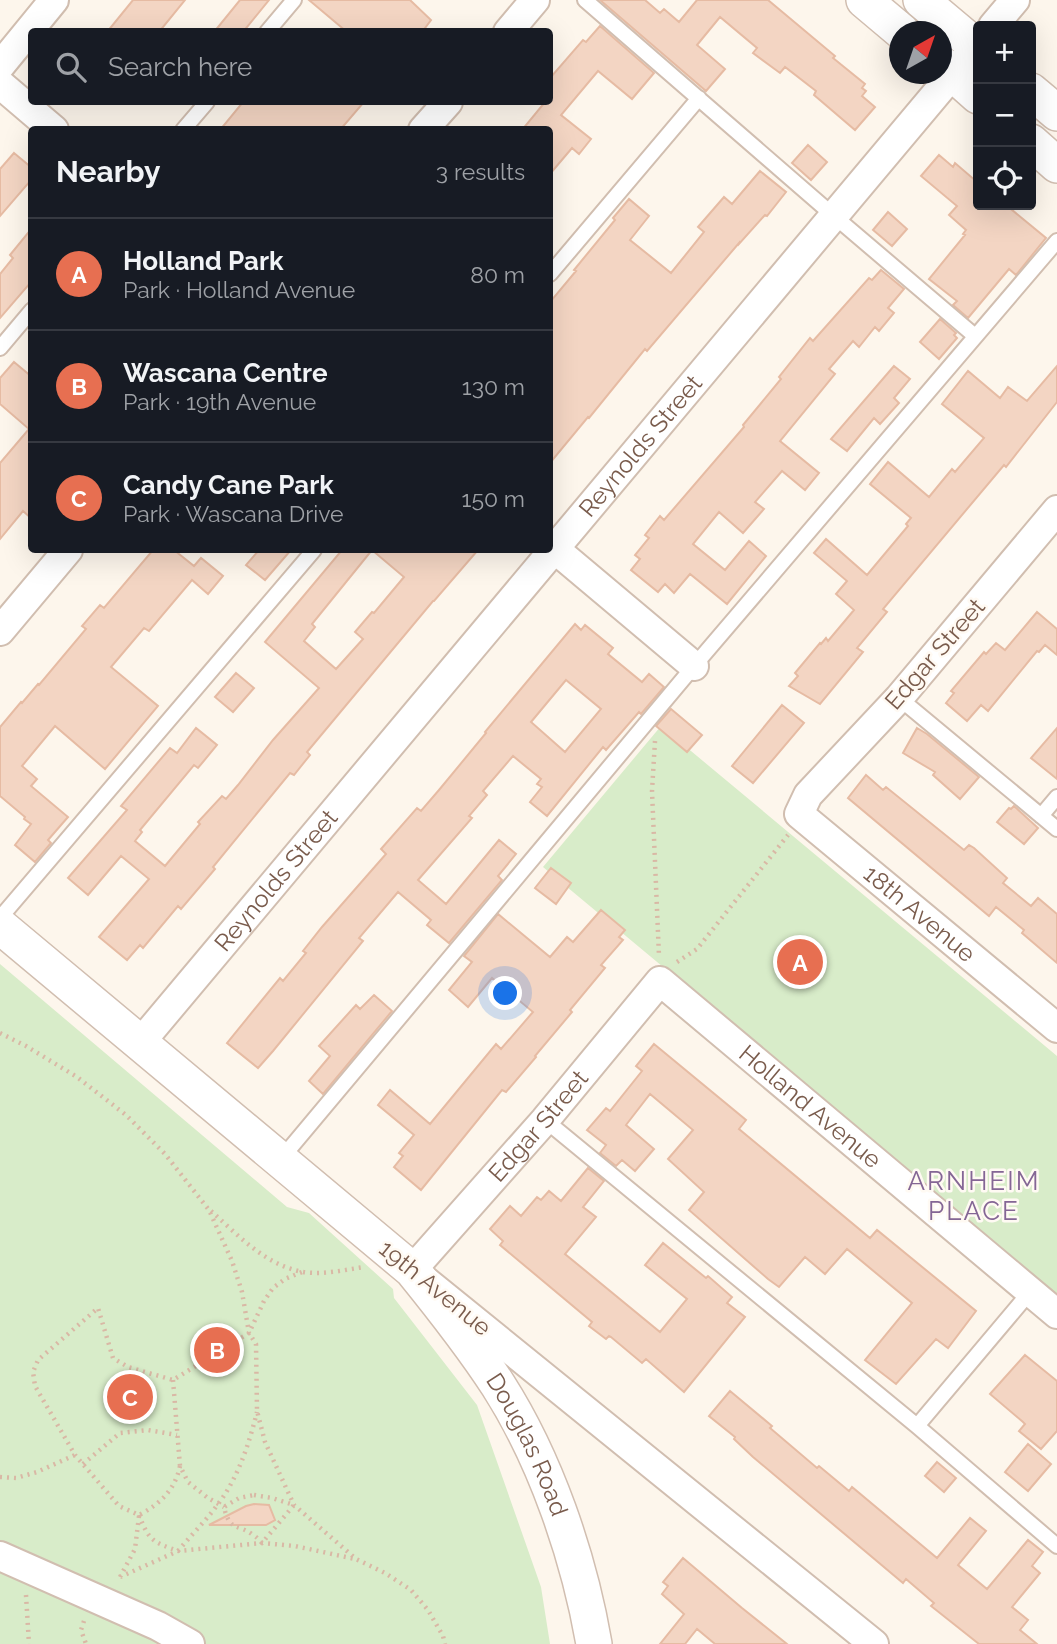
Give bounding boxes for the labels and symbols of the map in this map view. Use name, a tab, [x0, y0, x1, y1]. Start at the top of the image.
north arrow	[889, 21, 952, 84]
street label: Reynolds Street	[573, 369, 708, 523]
street label: Edgar Street	[879, 592, 991, 715]
street label: Reynolds Street	[208, 803, 344, 957]
street label: 18th Avenue	[858, 859, 981, 968]
pin: A	[777, 936, 823, 988]
your location	[488, 976, 522, 1010]
street label: Holland Avenue	[733, 1039, 887, 1174]
street label: Edgar Street	[482, 1064, 594, 1187]
district label: ARNHEIM PLACE	[908, 1166, 1040, 1226]
street label: 19th Avenue	[373, 1234, 497, 1342]
pin: B	[194, 1324, 240, 1376]
street label: Douglas Road	[480, 1367, 574, 1520]
pin: C	[107, 1371, 153, 1423]

